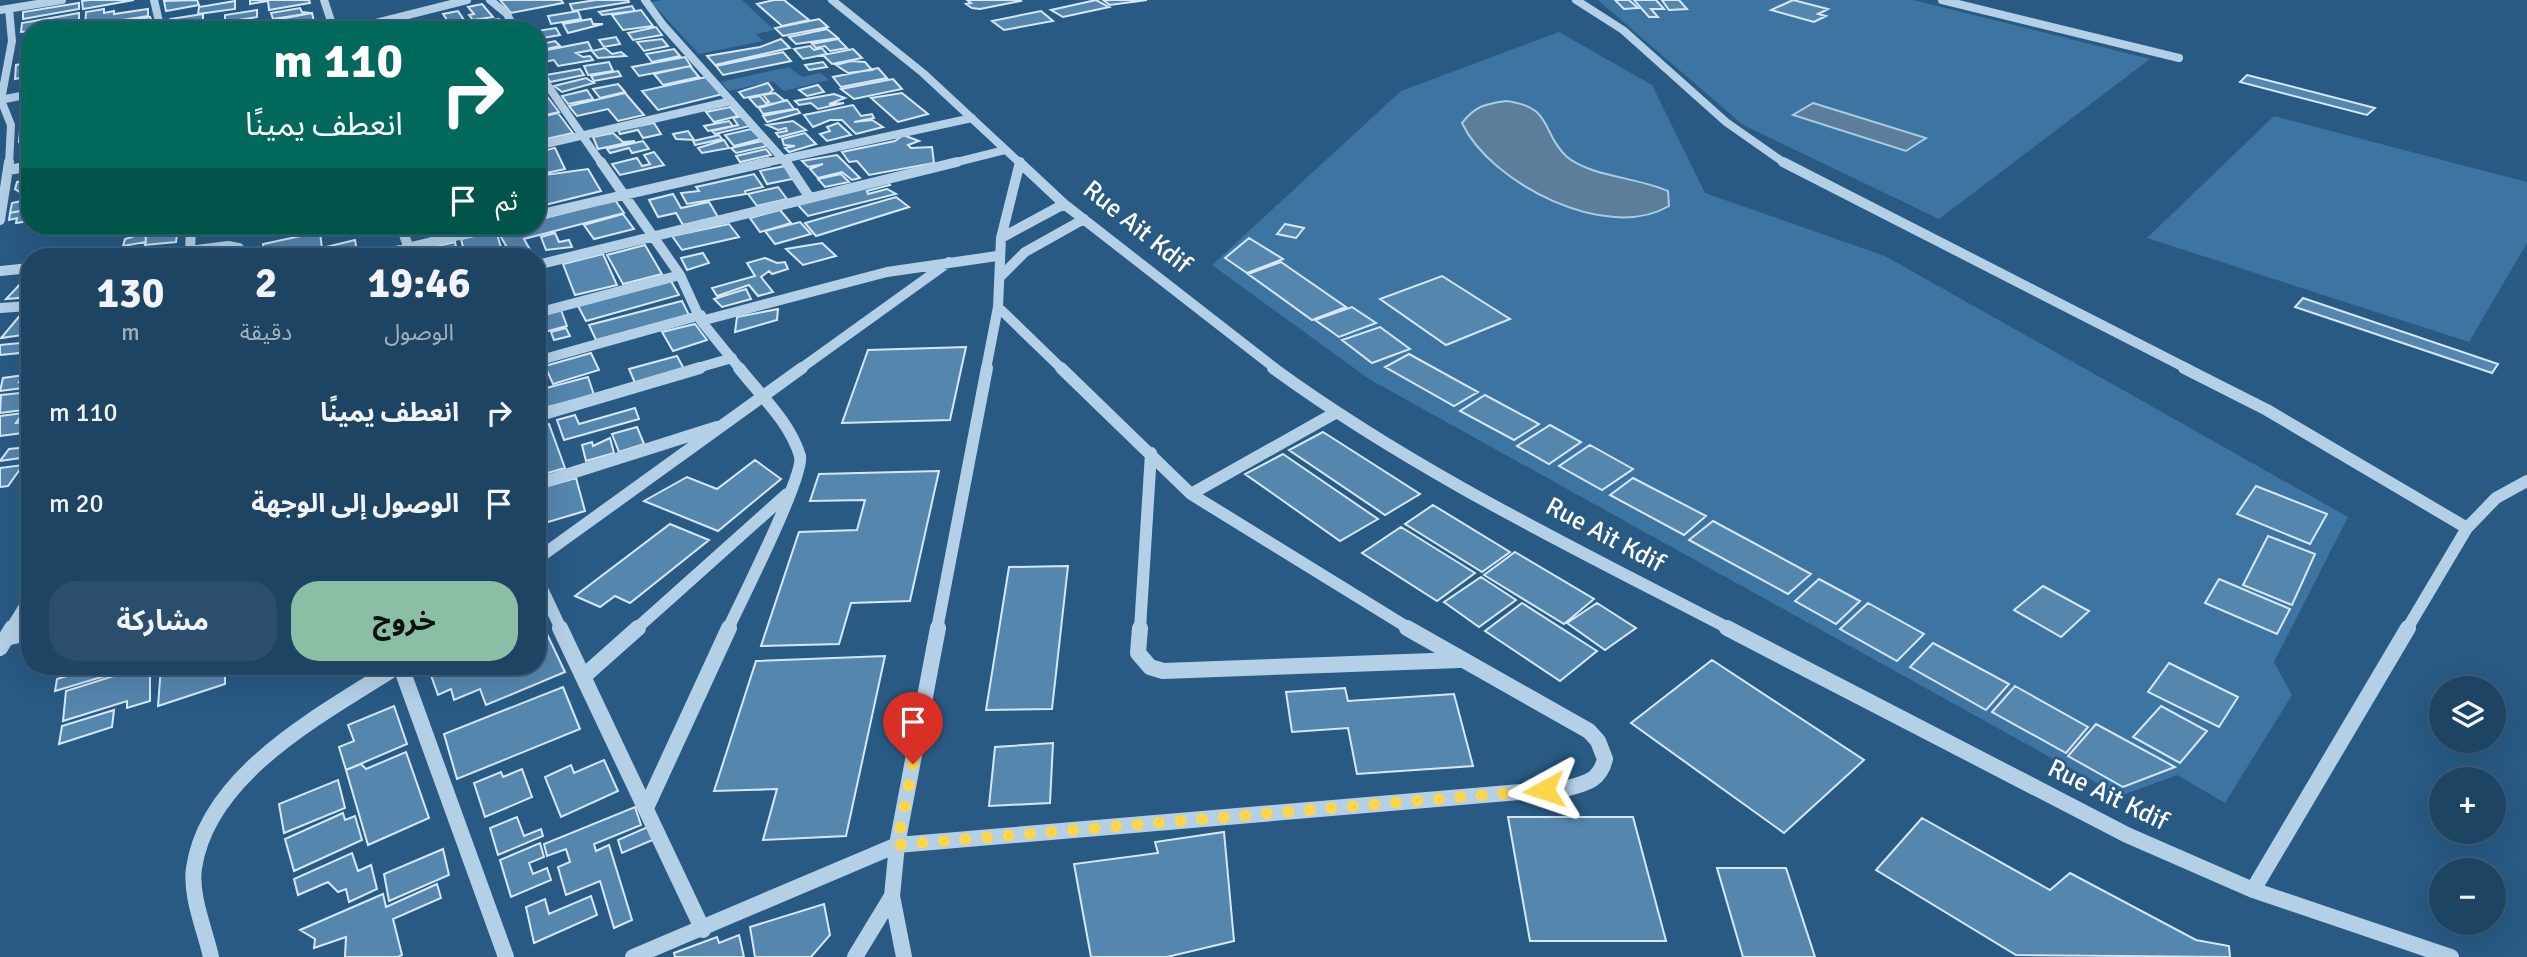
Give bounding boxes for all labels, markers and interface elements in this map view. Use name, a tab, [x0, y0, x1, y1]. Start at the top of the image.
text: 110 m	[273, 31, 403, 91]
icon: right	[427, 49, 518, 140]
text: انعطف يمينًا	[245, 105, 403, 144]
street label: Rue Ait Kdif	[1076, 174, 1199, 281]
icon: arrive	[444, 182, 482, 220]
text: ثم	[496, 186, 518, 218]
text: 2	[255, 258, 277, 309]
text: 19:46	[368, 258, 471, 309]
text: 130	[96, 268, 164, 319]
text: m	[121, 318, 140, 347]
text: دقيقة	[240, 318, 292, 347]
text: الوصول	[384, 318, 454, 347]
icon: right	[480, 394, 518, 432]
text: 110 m	[49, 397, 118, 429]
text: انعطف يمينًا	[320, 397, 459, 429]
icon: arrive	[480, 485, 518, 523]
text: 20 m	[49, 488, 104, 520]
text: الوصول إلى الوجهة	[251, 488, 459, 520]
street label: Rue Ait Kdif	[1540, 490, 1671, 580]
button: مشاركة	[49, 581, 277, 661]
button: خروج	[291, 581, 518, 661]
map controls	[2429, 676, 2506, 935]
button: layers	[2429, 676, 2506, 753]
pin	[883, 692, 943, 764]
icon: arrive	[894, 703, 932, 741]
street label: Rue Ait Kdif	[2043, 752, 2175, 838]
position arrow	[1507, 753, 1581, 827]
button: +	[2429, 767, 2506, 844]
button: −	[2429, 858, 2506, 935]

